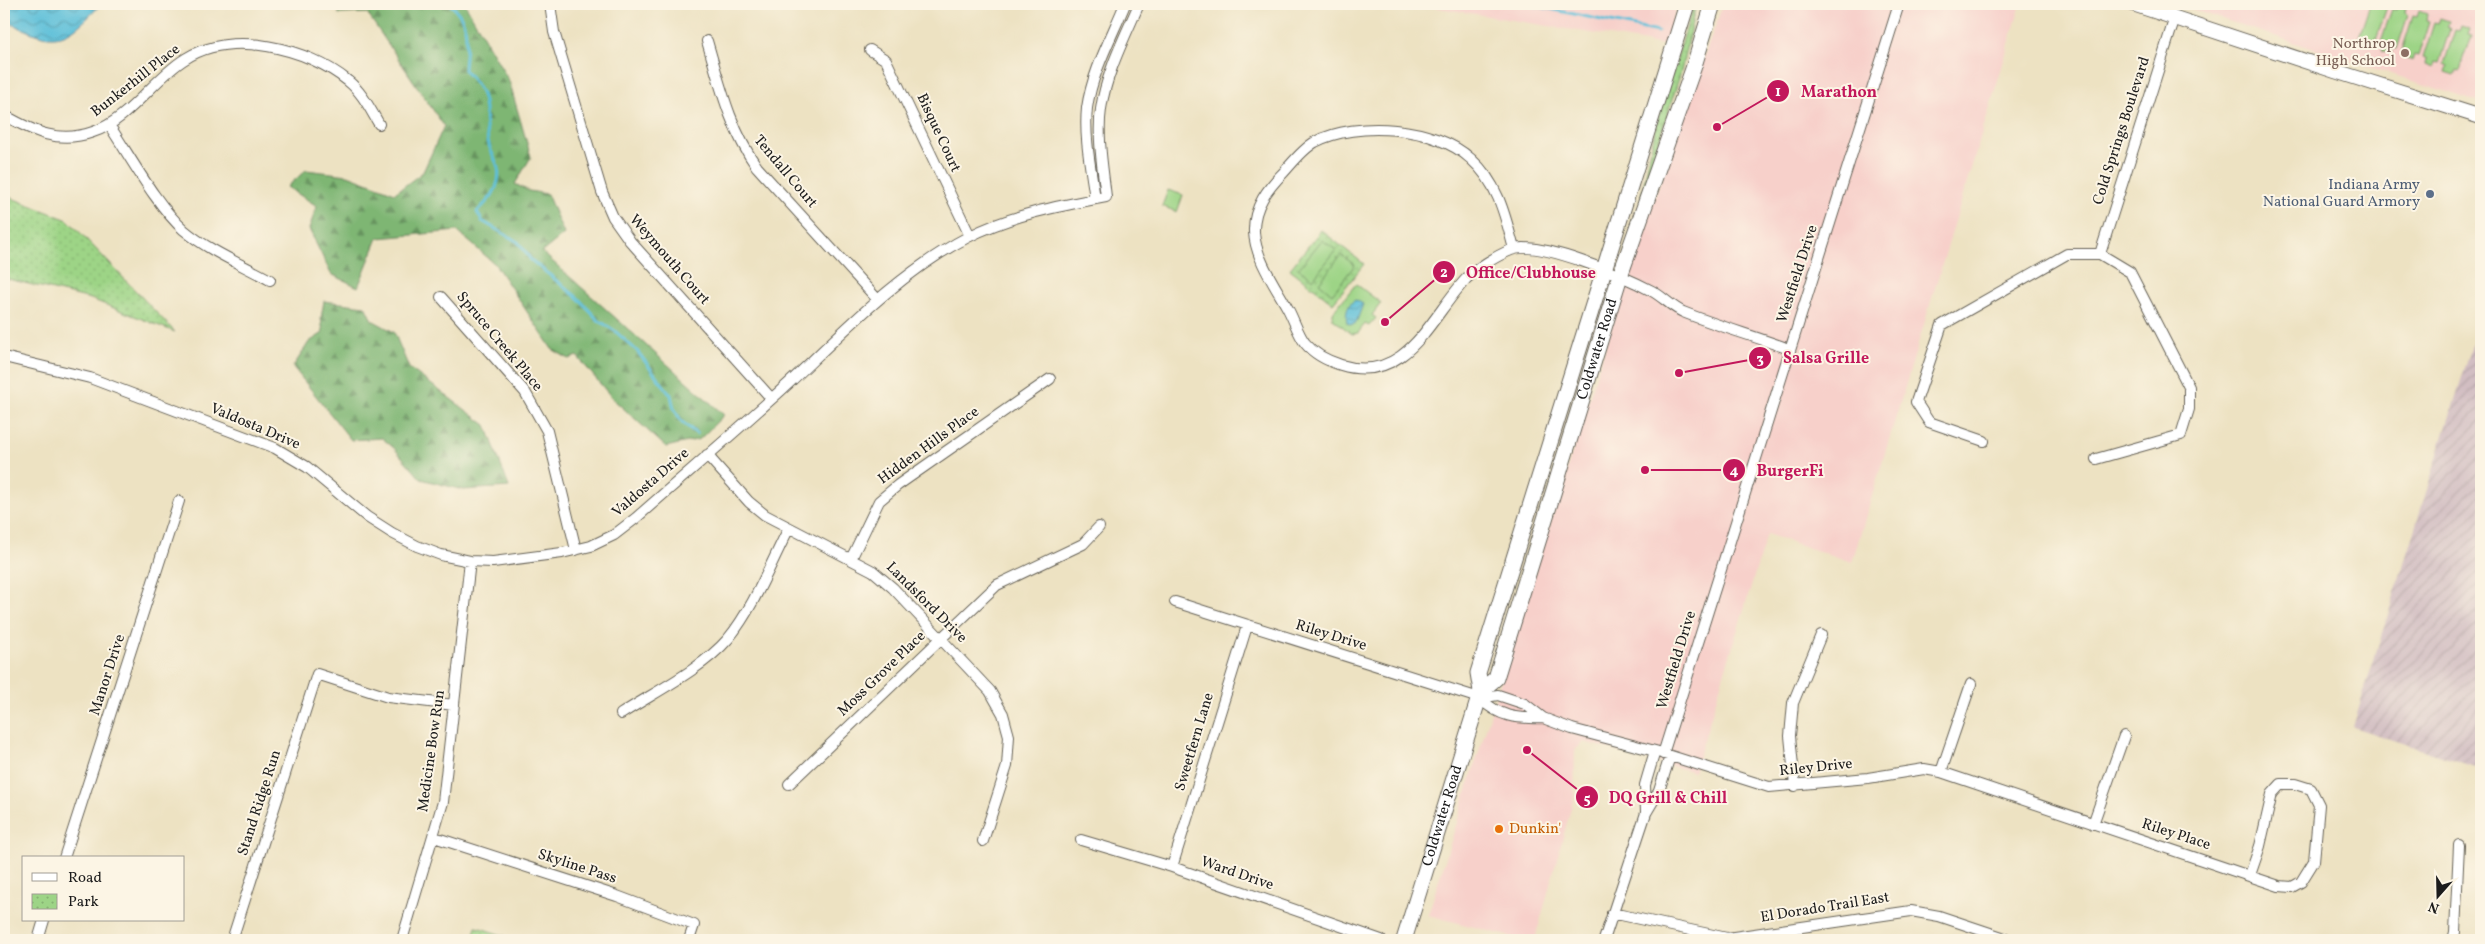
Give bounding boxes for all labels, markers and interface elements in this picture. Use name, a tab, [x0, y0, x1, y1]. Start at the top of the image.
place label: Northrop High School	[2316, 34, 2395, 72]
street label: Bunkerhill Place	[87, 39, 185, 123]
marker: Northrop High School	[2399, 47, 2411, 59]
street label: Cold Springs Boulevard	[2088, 54, 2156, 208]
callout: Marathon	[1766, 76, 1887, 107]
text: 1	[1775, 82, 1781, 103]
text: Marathon	[1801, 82, 1878, 104]
street label: Bisque Court	[911, 90, 965, 176]
street label: Tendall Court	[748, 131, 822, 213]
place label: Indiana Army National Guard Armory	[2263, 175, 2420, 213]
marker: Indiana Army National Guard Armory	[2424, 188, 2436, 200]
street label: Weymouth Court	[624, 210, 714, 310]
street label: Westfield Drive	[1772, 222, 1824, 326]
callout: Office/Clubhouse	[1431, 257, 1606, 288]
text: 2	[1440, 263, 1448, 284]
text: Office/Clubhouse	[1466, 263, 1596, 285]
street label: Spruce Creek Place	[451, 288, 547, 396]
street label: Coldwater Road	[1572, 296, 1623, 402]
callout: Salsa Grille	[1748, 342, 1879, 373]
text: Salsa Grille	[1783, 348, 1869, 370]
text: 3	[1756, 349, 1764, 370]
street label: Valdosta Drive	[207, 399, 303, 455]
street label: Hidden Hills Place	[874, 402, 984, 490]
street label: Valdosta Drive	[608, 444, 694, 522]
callout: BurgerFi	[1721, 454, 1833, 485]
text: 4	[1729, 461, 1739, 482]
text: BurgerFi	[1756, 461, 1824, 483]
street label: Landsford Drive	[881, 558, 971, 648]
street label: Westfield Drive	[1652, 608, 1702, 712]
street label: Riley Drive	[1293, 615, 1369, 657]
street label: Moss Grove Place	[833, 627, 931, 721]
street label: Manor Drive	[85, 632, 131, 718]
street label: Medicine Bow Run	[413, 689, 451, 813]
street label: Sweetfern Lane	[1170, 690, 1220, 794]
street label: Stand Ridge Run	[233, 747, 287, 859]
street label: Riley Drive	[1778, 754, 1854, 782]
street label: Coldwater Road	[1417, 763, 1468, 869]
callout: DQ Grill & Chill	[1574, 782, 1738, 813]
text: DQ Grill & Chill	[1609, 788, 1728, 810]
text: 5	[1583, 789, 1591, 810]
street label: Riley Place	[2139, 814, 2213, 856]
place label: Dunkin'	[1509, 819, 1561, 840]
marker: Dunkin'	[1493, 823, 1505, 835]
street label: Skyline Pass	[535, 844, 619, 890]
street label: Ward Drive	[1198, 852, 1276, 896]
legend	[22, 856, 185, 922]
text: Road	[68, 868, 102, 889]
north arrow	[2412, 872, 2462, 922]
street label: El Dorado Trail East	[1759, 887, 1891, 929]
text: Park	[68, 892, 99, 913]
text: N	[2426, 896, 2442, 917]

